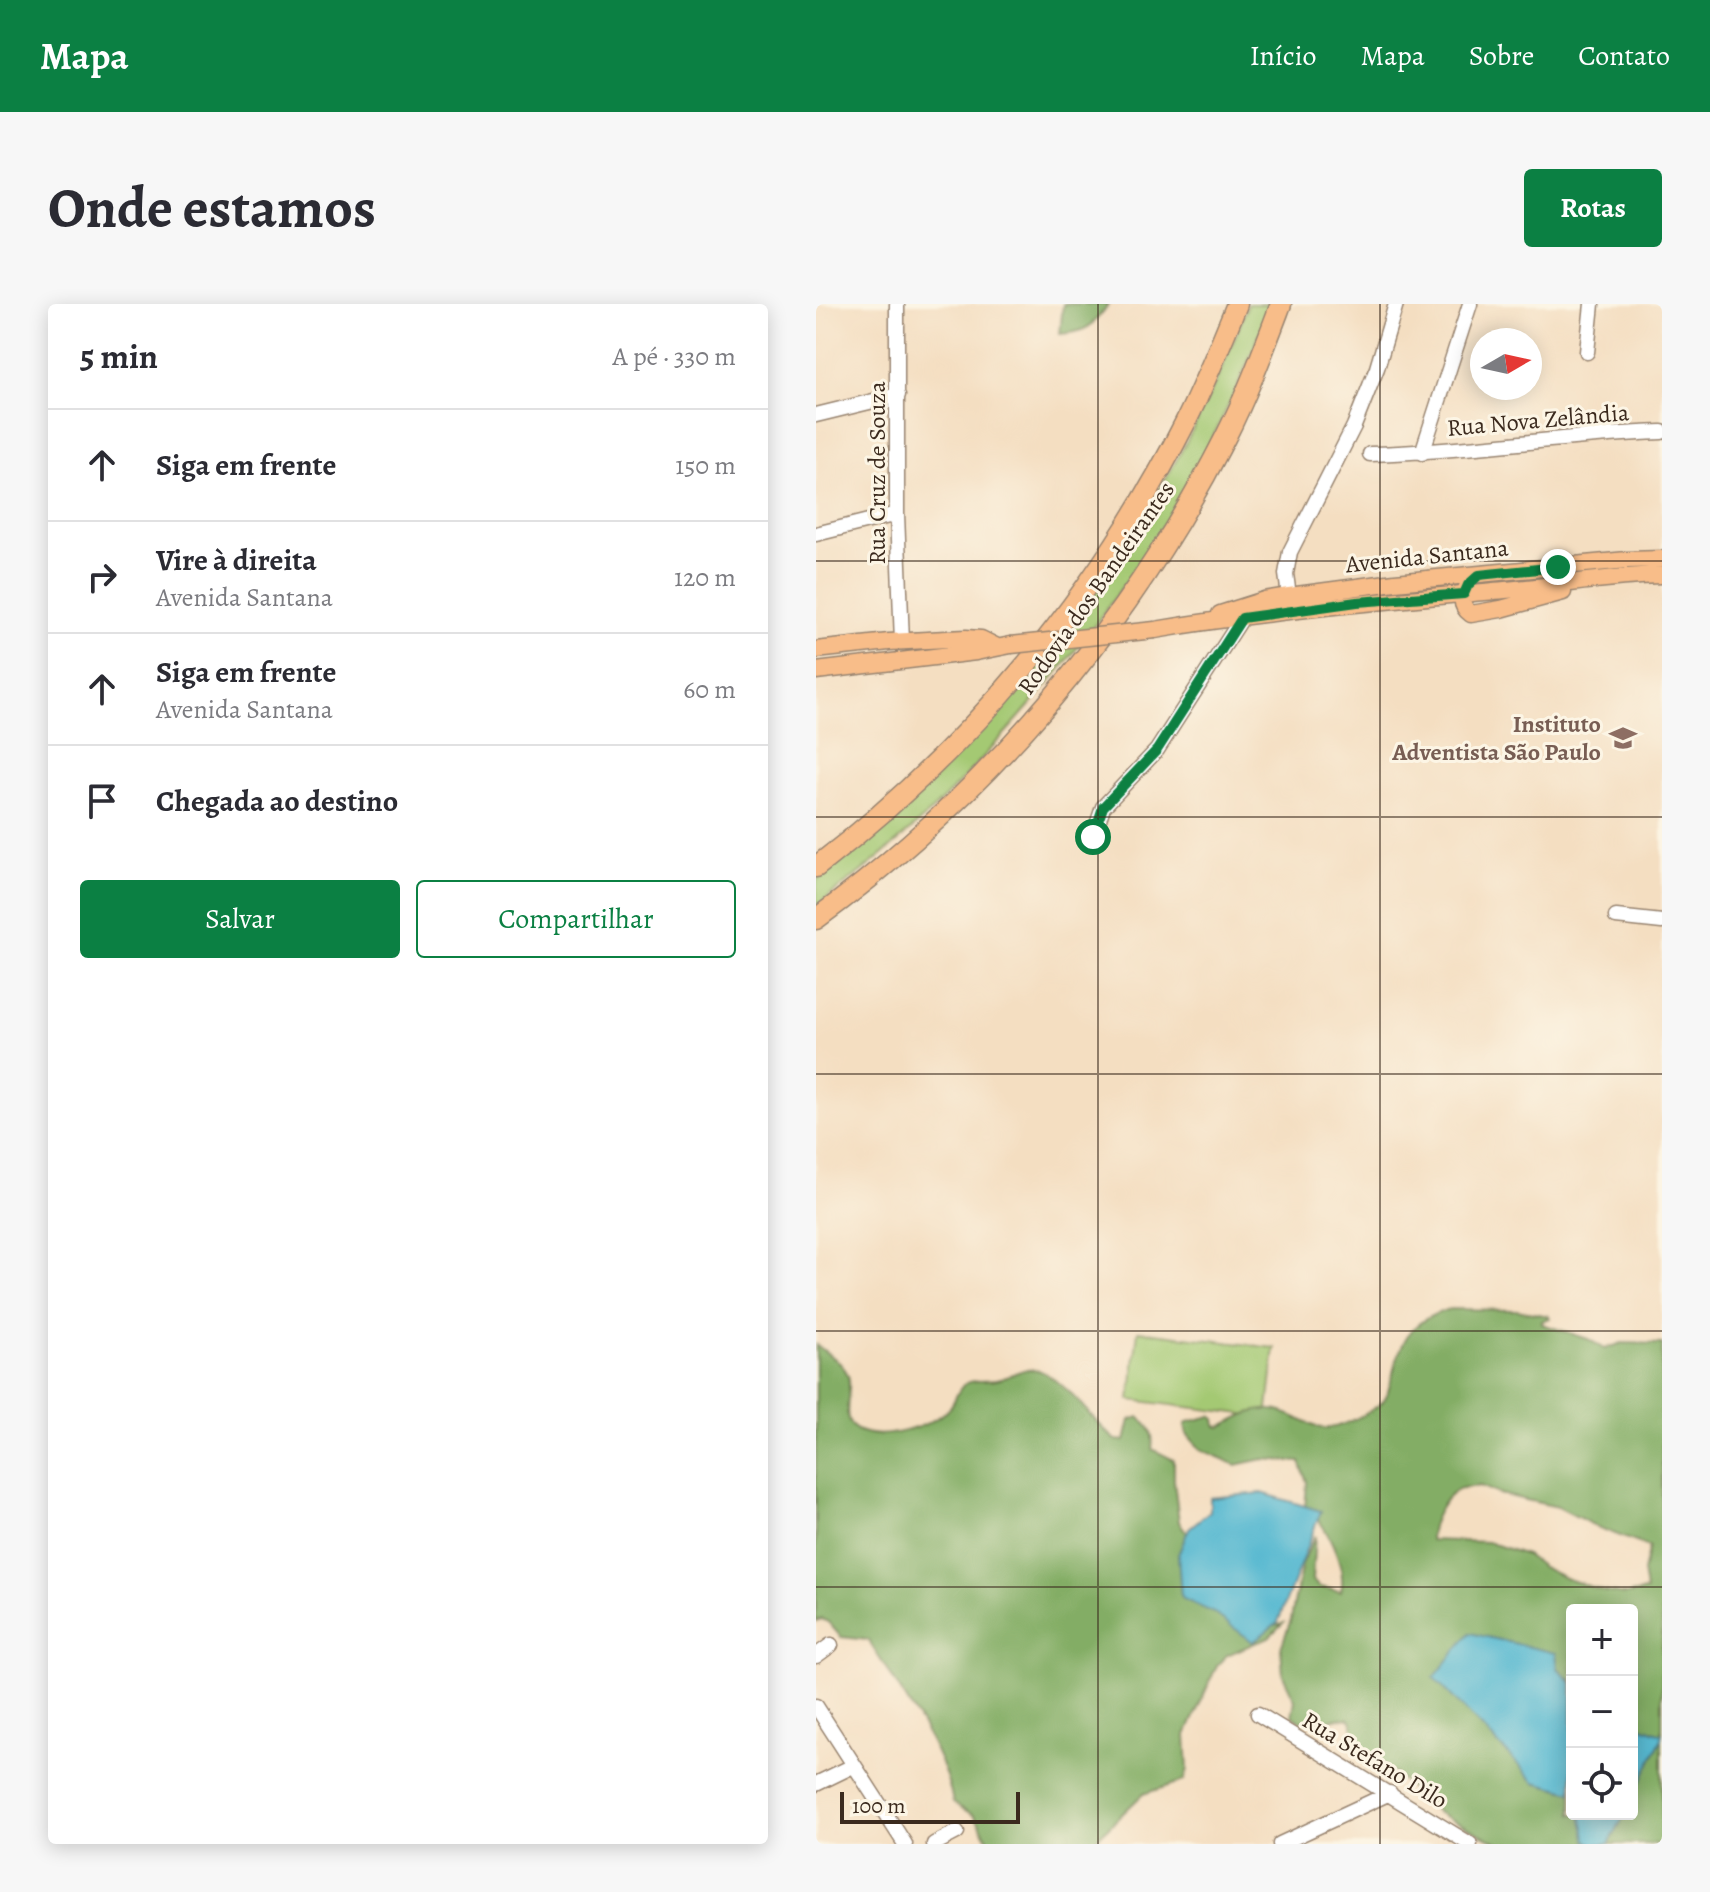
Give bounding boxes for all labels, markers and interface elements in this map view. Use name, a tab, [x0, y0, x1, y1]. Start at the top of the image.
text: Mapa	[40, 30, 129, 82]
text: Início	[1250, 37, 1317, 75]
text: Mapa	[1361, 37, 1425, 75]
text: Sobre	[1469, 37, 1534, 75]
text: Contato	[1578, 37, 1670, 75]
button: Rotas	[1524, 169, 1662, 247]
text: Onde estamos	[48, 170, 376, 246]
north arrow	[1470, 328, 1542, 400]
text: 5 min	[80, 333, 158, 380]
text: A pé · 330 m	[613, 339, 736, 374]
street label: Rua Cruz de Souza	[861, 381, 893, 565]
street label: Rua Nova Zelândia	[1446, 396, 1631, 444]
icon: ahead	[80, 443, 124, 487]
text: Siga em frente	[156, 445, 336, 485]
text: 150 m	[675, 448, 736, 483]
street label: Rodovia dos Bandeirantes	[1010, 475, 1182, 701]
street label: Avenida Santana	[1343, 531, 1511, 581]
text: Vire à direita	[156, 540, 317, 580]
route end	[1540, 549, 1576, 585]
icon: right	[80, 555, 124, 599]
text: 120 m	[674, 560, 736, 595]
text: Avenida Santana	[156, 580, 333, 615]
text: Siga em frente	[156, 652, 336, 692]
icon: ahead	[80, 667, 124, 711]
text: 60 m	[683, 672, 736, 707]
text: Avenida Santana	[156, 692, 333, 727]
place label: Instituto Adventista São Paulo	[1391, 708, 1601, 768]
school or university icon: Instituto Adventista São Paulo	[1608, 723, 1638, 753]
icon: arrive	[80, 779, 124, 823]
text: Chegada ao destino	[156, 781, 398, 821]
route start	[1075, 819, 1111, 855]
button: Salvar	[80, 880, 400, 958]
button: Compartilhar	[416, 880, 736, 958]
map controls	[1566, 1604, 1638, 1820]
button: +	[1566, 1604, 1638, 1676]
button: −	[1566, 1676, 1638, 1748]
street label: Rua Stefano Dilo	[1296, 1704, 1454, 1816]
button: locate	[1566, 1748, 1638, 1820]
scale bar	[840, 1788, 1020, 1824]
text: 100 m	[852, 1791, 906, 1821]

